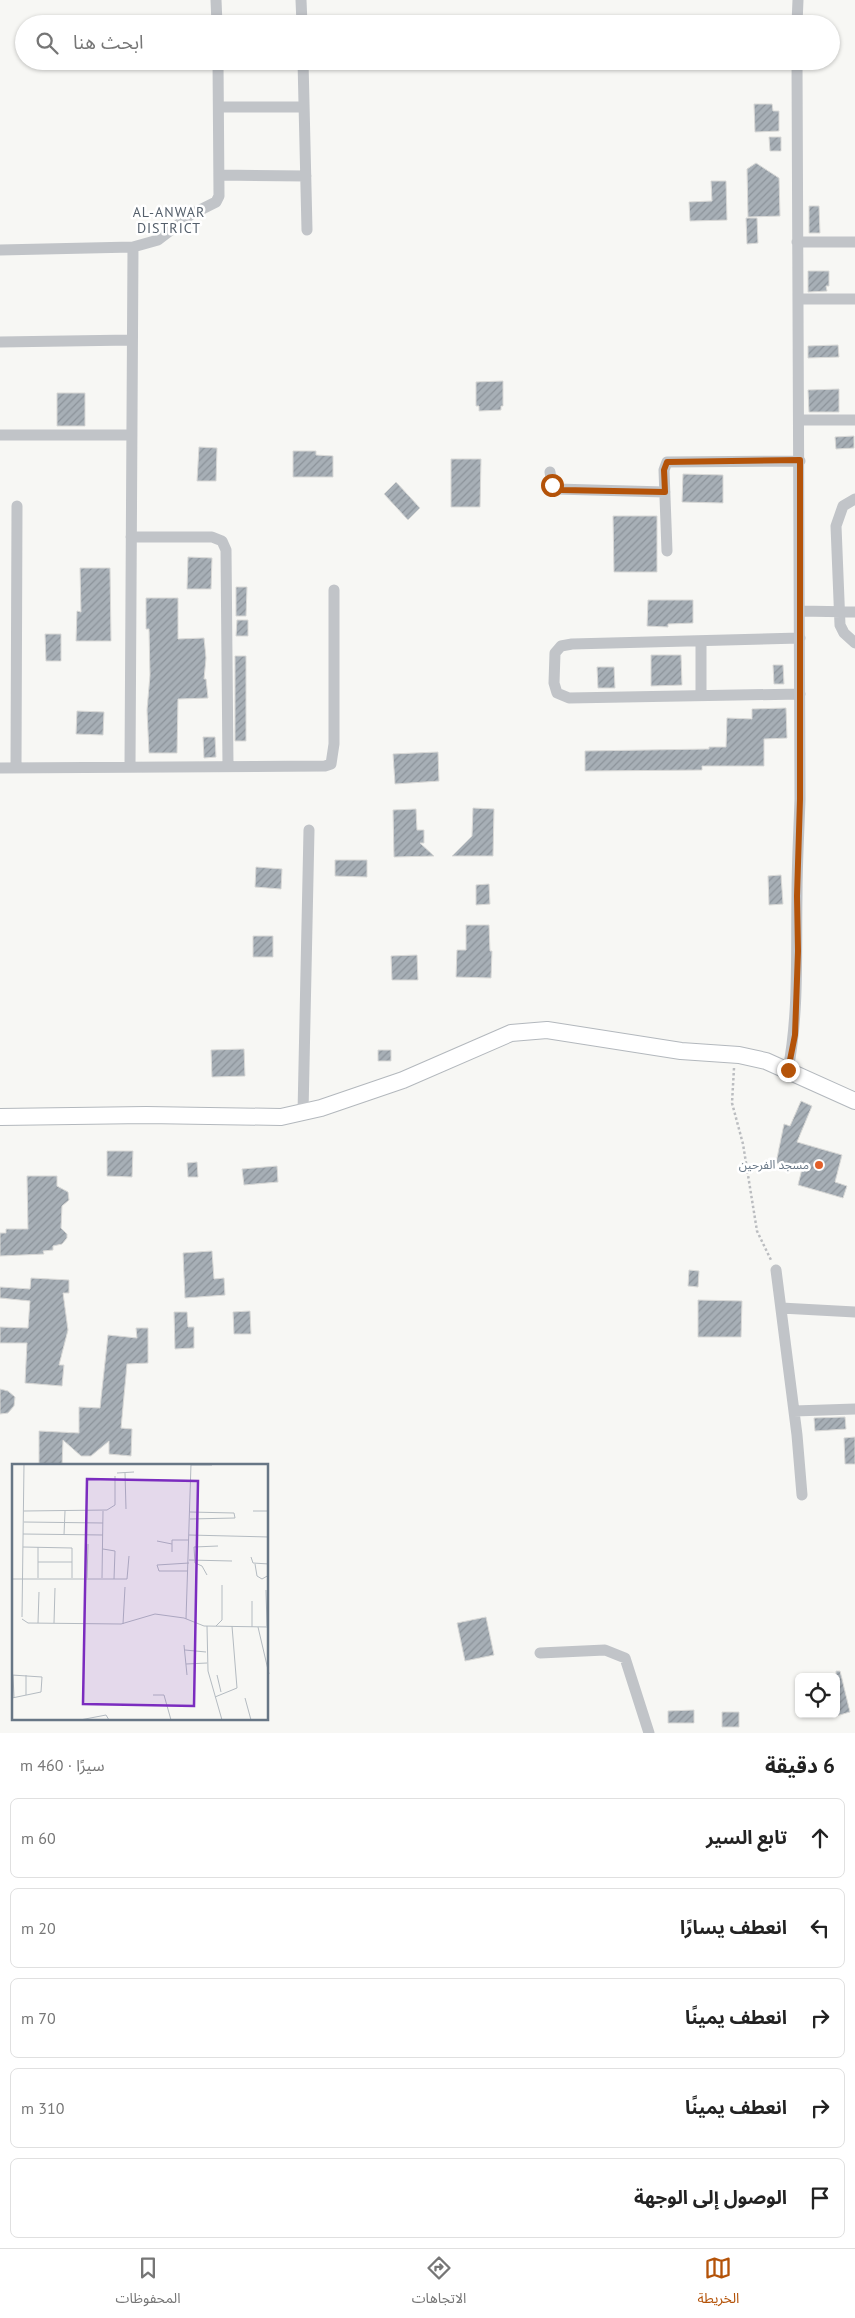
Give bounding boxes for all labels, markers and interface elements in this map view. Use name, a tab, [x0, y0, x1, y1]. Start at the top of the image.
search box	[15, 15, 840, 70]
icon: search	[33, 29, 61, 57]
text: ابحث هنا	[73, 30, 144, 54]
district label: AL-ANWAR DISTRICT	[133, 203, 205, 237]
route start	[541, 474, 564, 497]
route end	[777, 1059, 800, 1082]
place label: مسجد الفرحين	[739, 1157, 809, 1172]
marker: مسجد الفرحين	[813, 1159, 825, 1171]
inset map	[12, 1464, 269, 1720]
map controls	[795, 1673, 840, 1718]
button: locate	[795, 1673, 840, 1718]
text: 6 دقيقة	[765, 1752, 835, 1779]
text: سيرًا · 460 m	[20, 1755, 105, 1775]
icon: ahead	[806, 1824, 834, 1852]
text: تابع السير	[706, 1825, 787, 1849]
text: 60 m	[21, 1828, 56, 1848]
icon: left	[806, 1914, 834, 1942]
text: انعطف يسارًا	[680, 1915, 787, 1939]
text: 20 m	[21, 1918, 56, 1938]
icon: right	[806, 2004, 834, 2032]
text: انعطف يمينًا	[685, 2005, 787, 2029]
text: 70 m	[21, 2008, 56, 2028]
icon: right	[806, 2094, 834, 2122]
text: انعطف يمينًا	[685, 2095, 787, 2119]
text: 310 m	[21, 2098, 64, 2118]
icon: arrive	[806, 2184, 834, 2212]
text: الوصول إلى الوجهة	[634, 2185, 787, 2209]
tab: المحفوظات	[116, 2254, 181, 2313]
tab: الاتجاهات	[412, 2254, 466, 2313]
tab: الخريطة	[697, 2254, 739, 2313]

